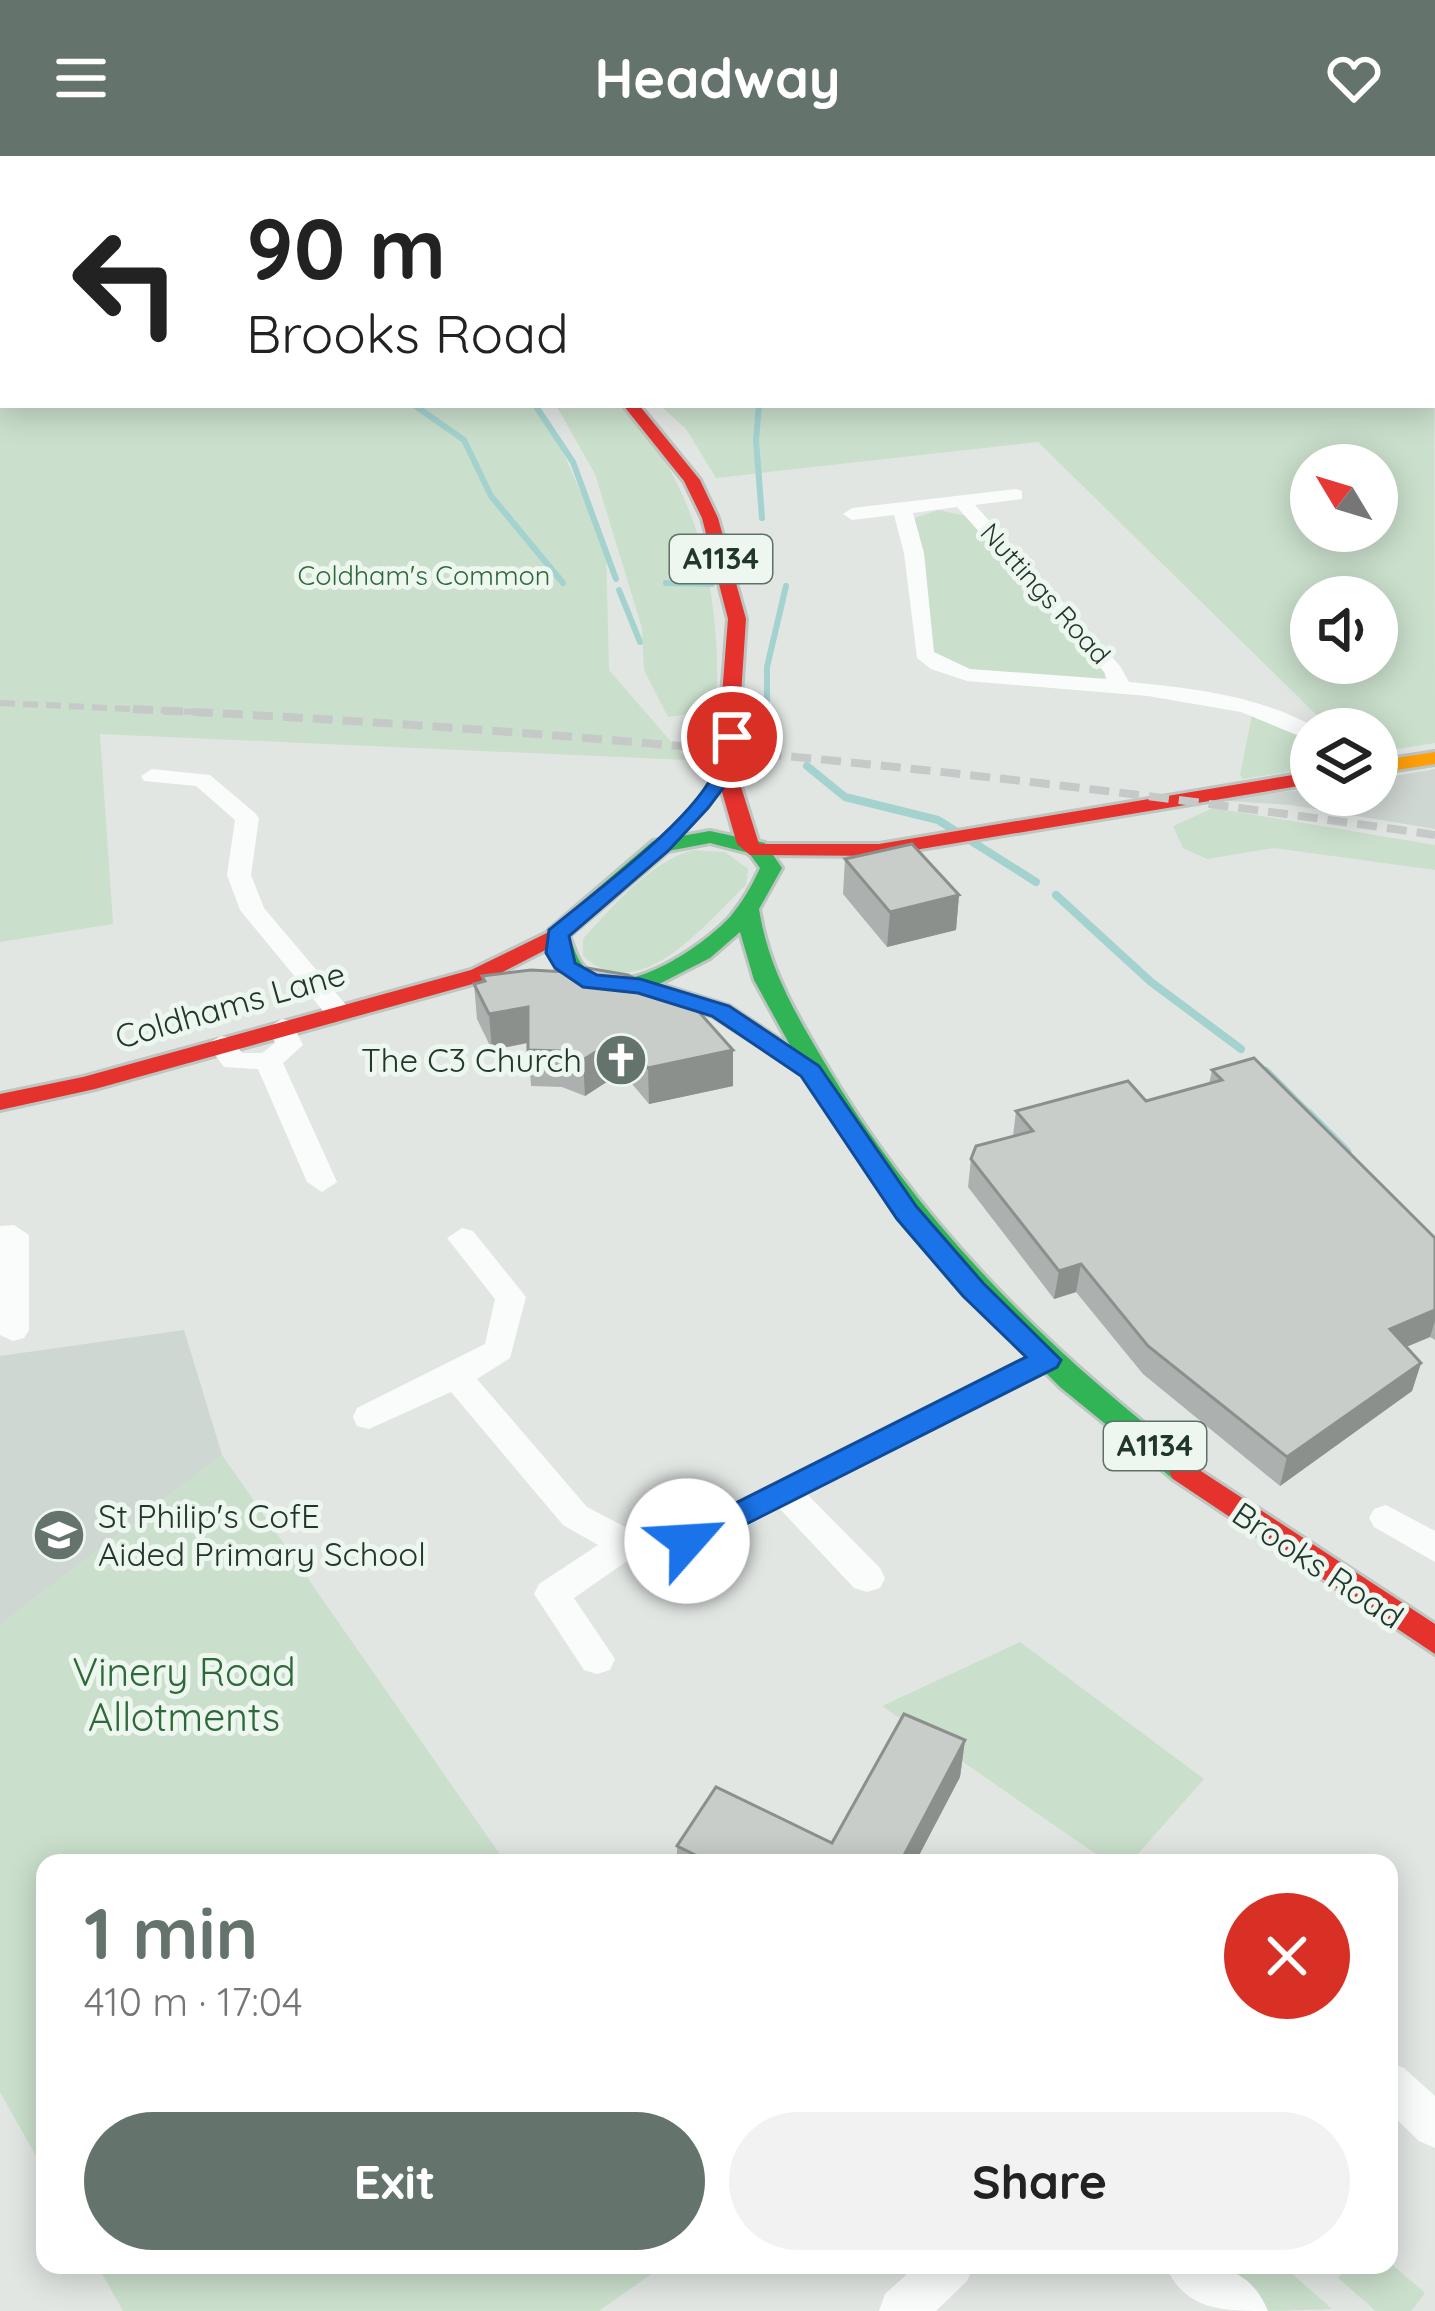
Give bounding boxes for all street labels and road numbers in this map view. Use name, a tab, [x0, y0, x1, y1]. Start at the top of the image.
street label: Nuttings Road	[973, 516, 1118, 671]
road number: A1134	[670, 535, 772, 583]
street label: Coldhams Lane	[110, 952, 350, 1057]
road number: A1134	[1104, 1422, 1206, 1470]
street label: Brooks Road	[1225, 1492, 1411, 1637]

